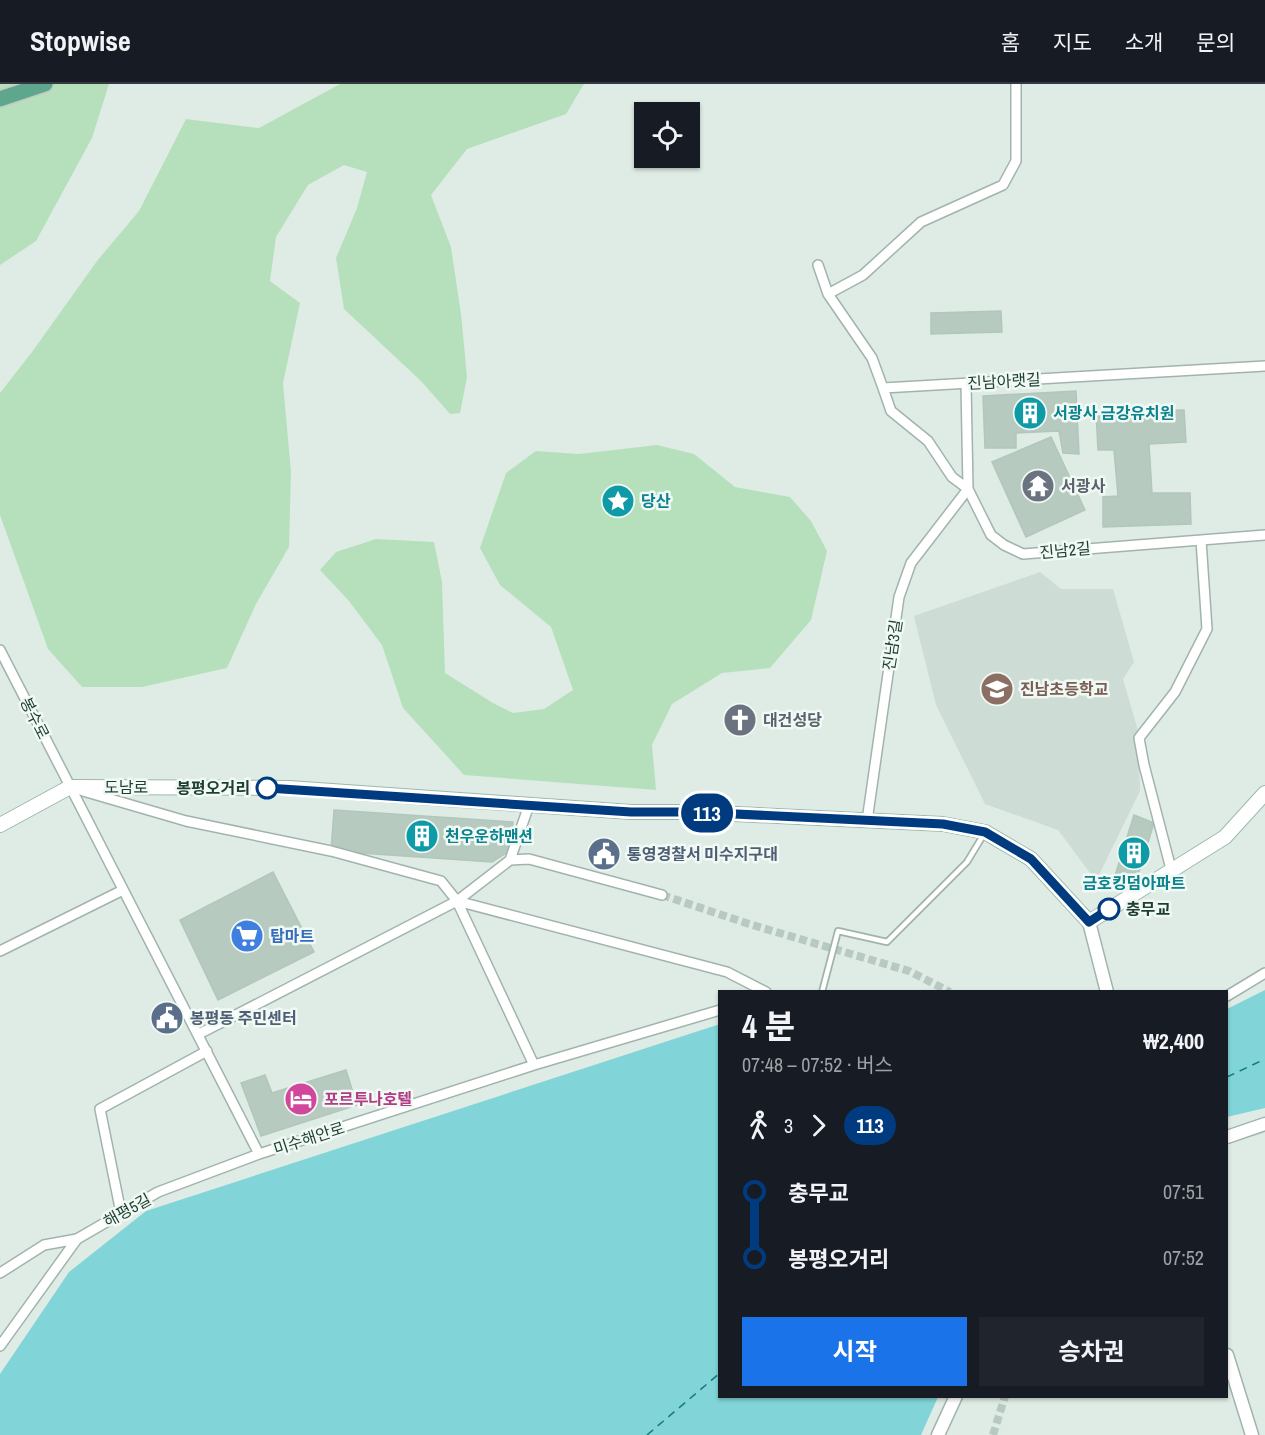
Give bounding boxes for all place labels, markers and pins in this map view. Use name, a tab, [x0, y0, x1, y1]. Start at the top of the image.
building icon: 서광사 금강유치원	[1012, 395, 1048, 431]
place label: 서광사 금강유치원	[1053, 402, 1174, 424]
temple icon: 서광사	[1020, 468, 1056, 504]
place label: 서광사	[1061, 475, 1105, 497]
place icon: 당산	[600, 483, 636, 519]
place label: 당산	[641, 490, 671, 512]
school or university icon: 진남초등학교	[979, 671, 1015, 707]
place label: 진남초등학교	[1020, 678, 1109, 700]
church icon: 대건성당	[722, 702, 758, 738]
place label: 대건성당	[763, 709, 822, 731]
place label: 봉평오거리	[176, 777, 250, 799]
marker: 봉평오거리	[256, 777, 278, 799]
building icon: 천우운하맨션	[404, 818, 440, 854]
place label: 천우운하맨션	[445, 825, 533, 847]
building icon: 금호킹덤아파트	[1116, 835, 1152, 871]
public building icon: 통영경찰서 미수지구대	[586, 836, 622, 872]
place label: 통영경찰서 미수지구대	[627, 843, 778, 865]
place label: 금호킹덤아파트	[1082, 872, 1186, 894]
marker: 충무교	[1098, 898, 1120, 920]
place label: 충무교	[1126, 898, 1170, 920]
supermarket icon: 탑마트	[229, 918, 265, 954]
place label: 탑마트	[270, 925, 314, 947]
public building icon: 봉평동 주민센터	[149, 1000, 185, 1036]
place label: 봉평동 주민센터	[190, 1007, 297, 1029]
hotel icon: 포르투나호텔	[283, 1081, 319, 1117]
place label: 포르투나호텔	[324, 1088, 412, 1110]

